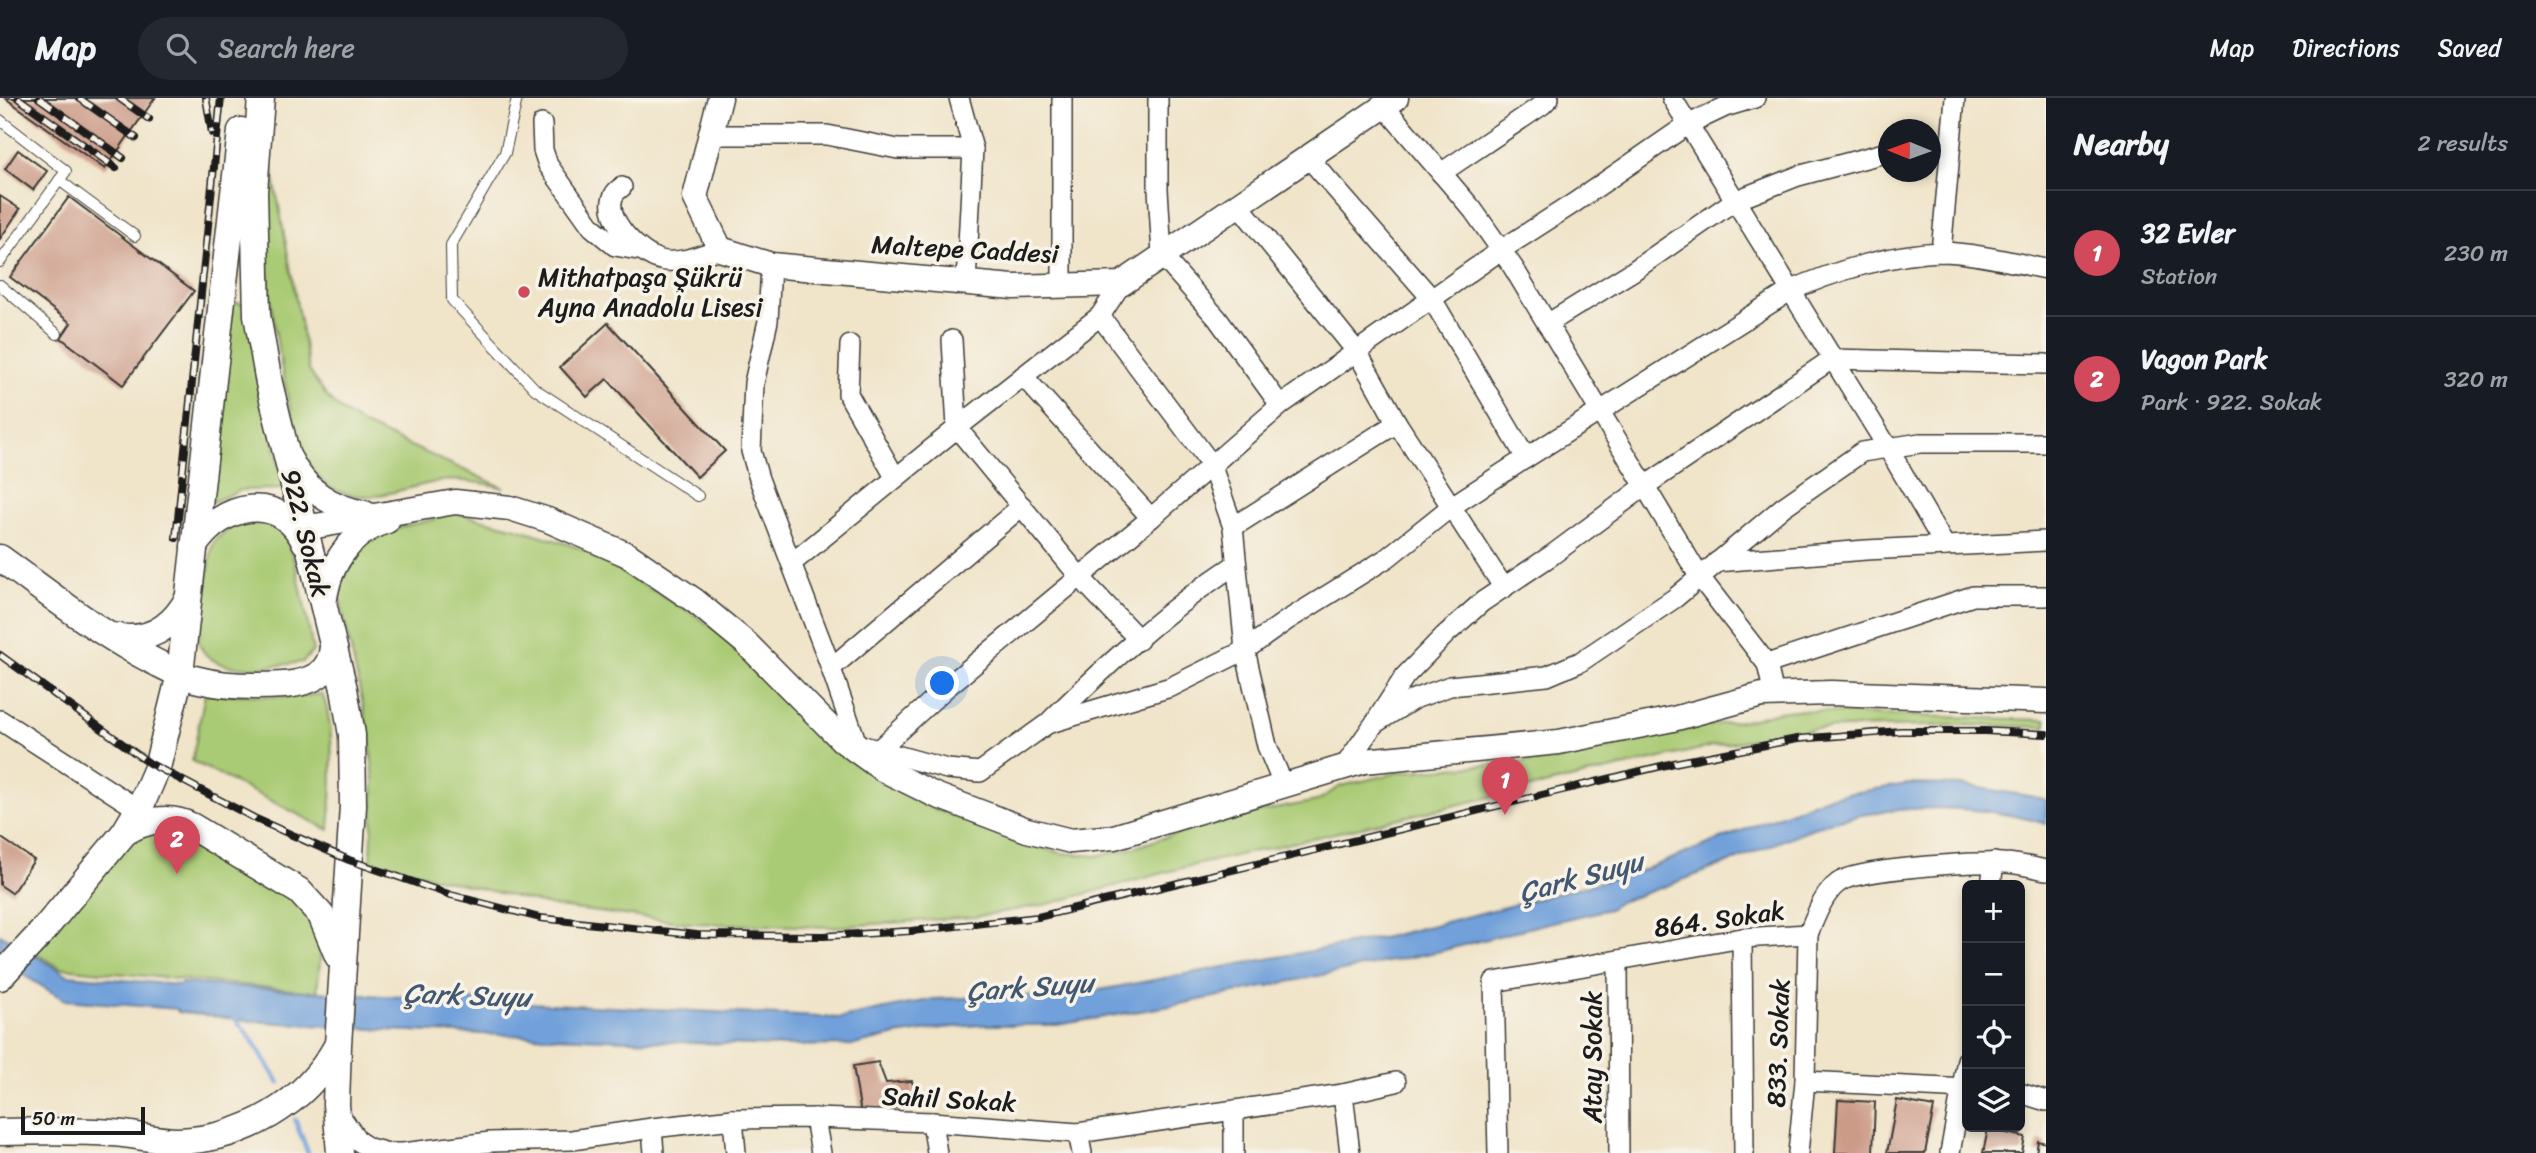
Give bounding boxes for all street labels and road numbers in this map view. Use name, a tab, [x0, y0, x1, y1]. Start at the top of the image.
street label: Maltepe Caddesi	[870, 221, 1061, 277]
street label: 922. Sokak	[268, 464, 344, 602]
street label: 864. Sokak	[1651, 887, 1788, 951]
street label: 833. Sokak	[1753, 978, 1803, 1108]
street label: Atay Sokak	[1569, 991, 1615, 1124]
street label: Sahil Sokak	[881, 1073, 1017, 1125]

